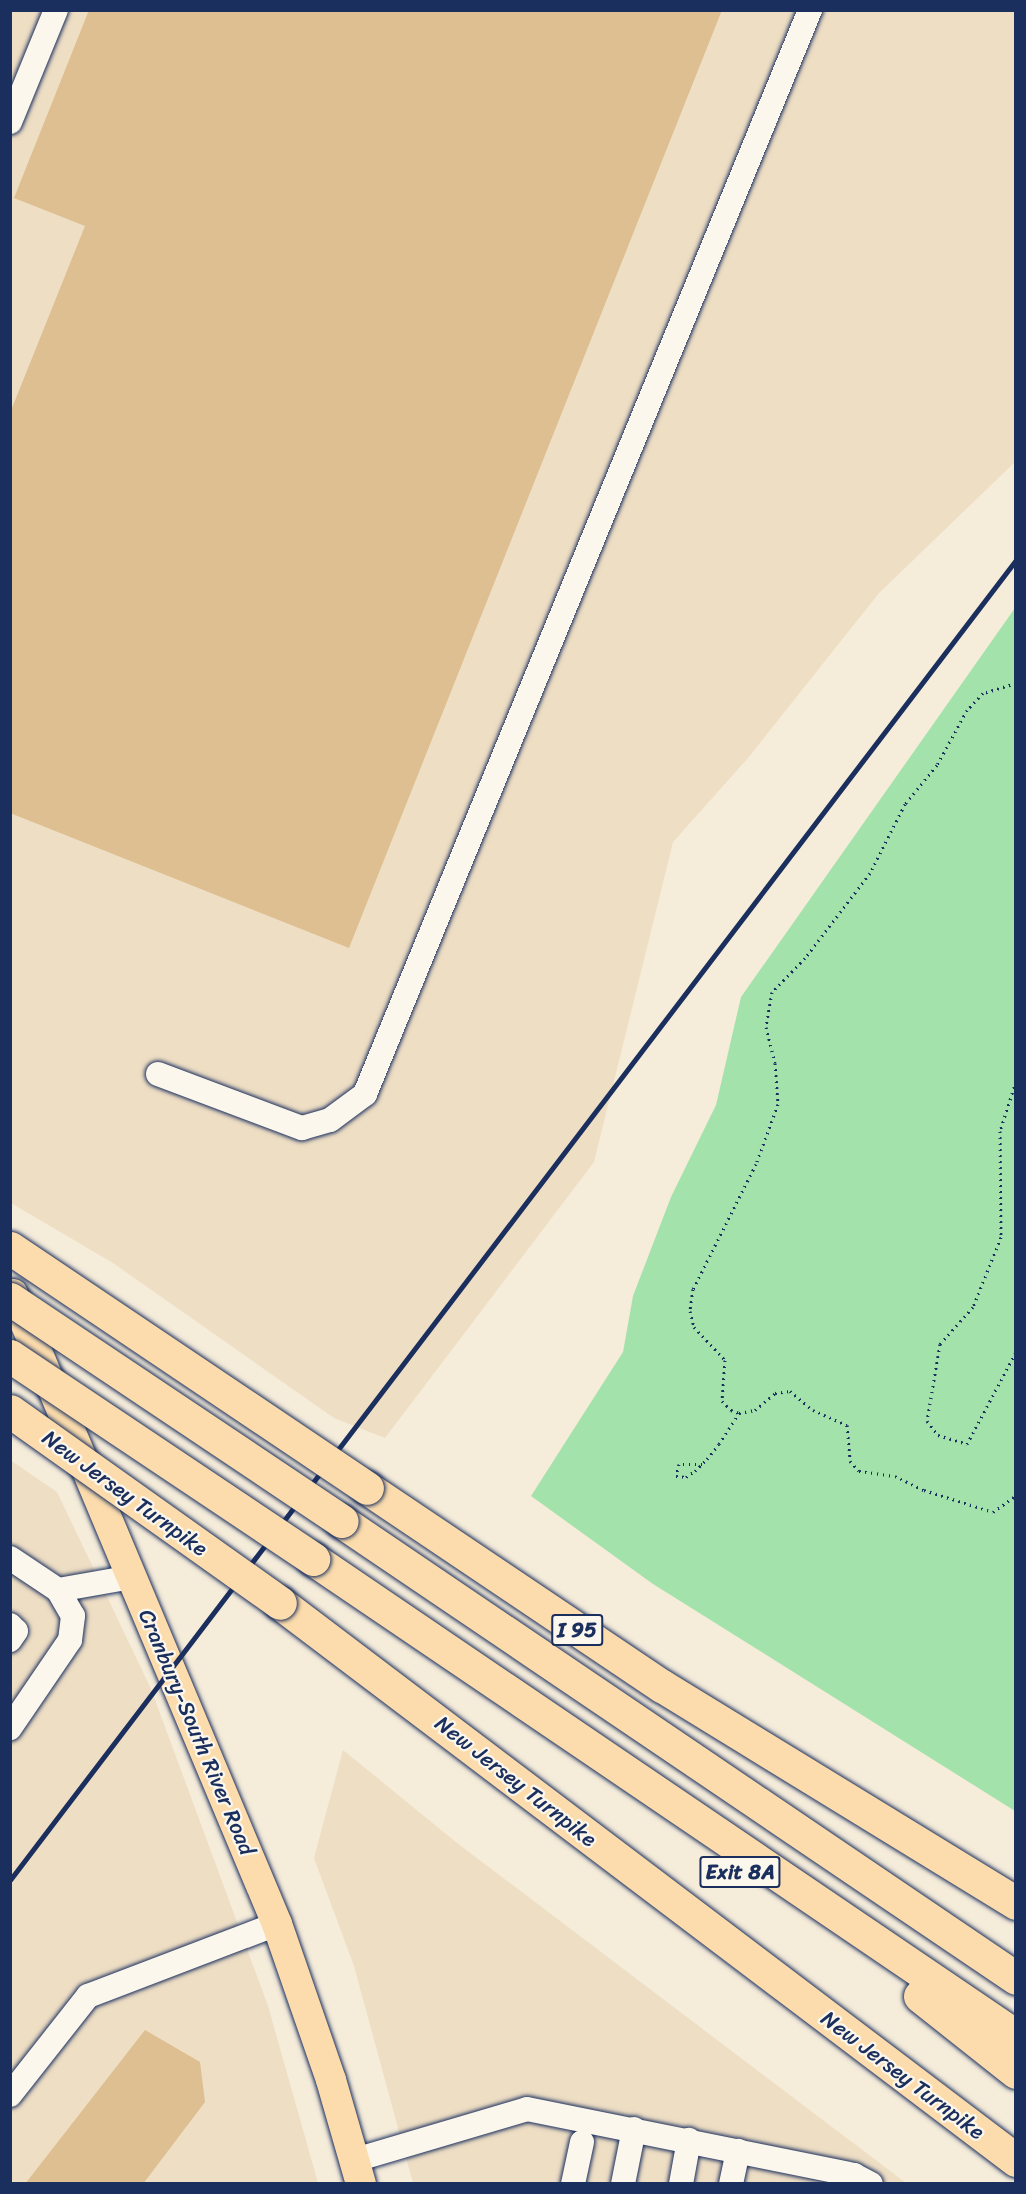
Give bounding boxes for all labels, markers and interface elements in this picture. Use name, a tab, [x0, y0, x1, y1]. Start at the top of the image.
street label: New Jersey Turnpike	[37, 1424, 213, 1562]
street label: Cranbury-South River Road	[133, 1605, 261, 1859]
road number: I 95	[550, 1612, 604, 1648]
street label: New Jersey Turnpike	[429, 1709, 603, 1853]
road number: Exit 8A	[698, 1854, 782, 1890]
street label: New Jersey Turnpike	[815, 2004, 991, 2146]

